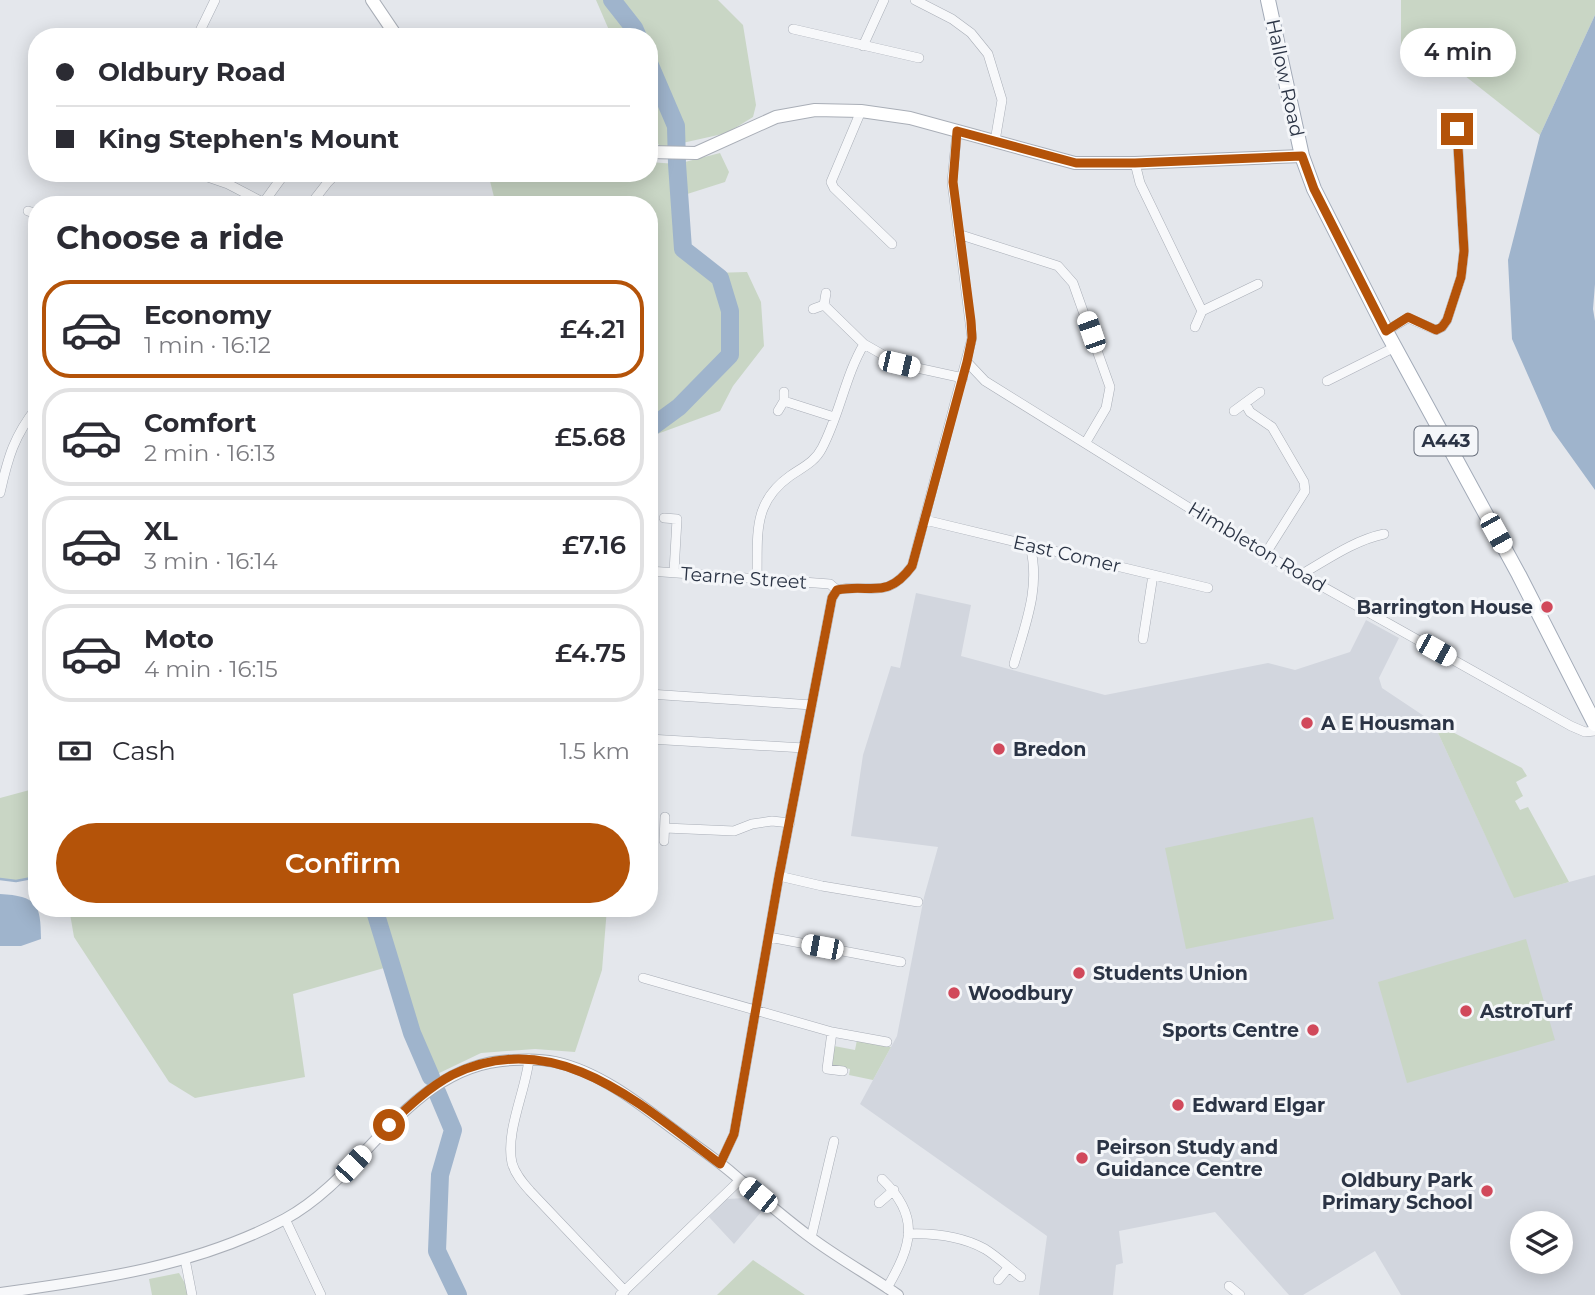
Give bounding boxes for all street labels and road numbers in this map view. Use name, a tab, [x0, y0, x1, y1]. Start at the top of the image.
street label: Hallow Road	[1261, 17, 1309, 139]
road number: A443	[1414, 426, 1478, 456]
street label: Himbleton Road	[1184, 497, 1330, 597]
street label: East Comer	[1011, 530, 1123, 578]
street label: Tearne Street	[680, 562, 808, 594]

